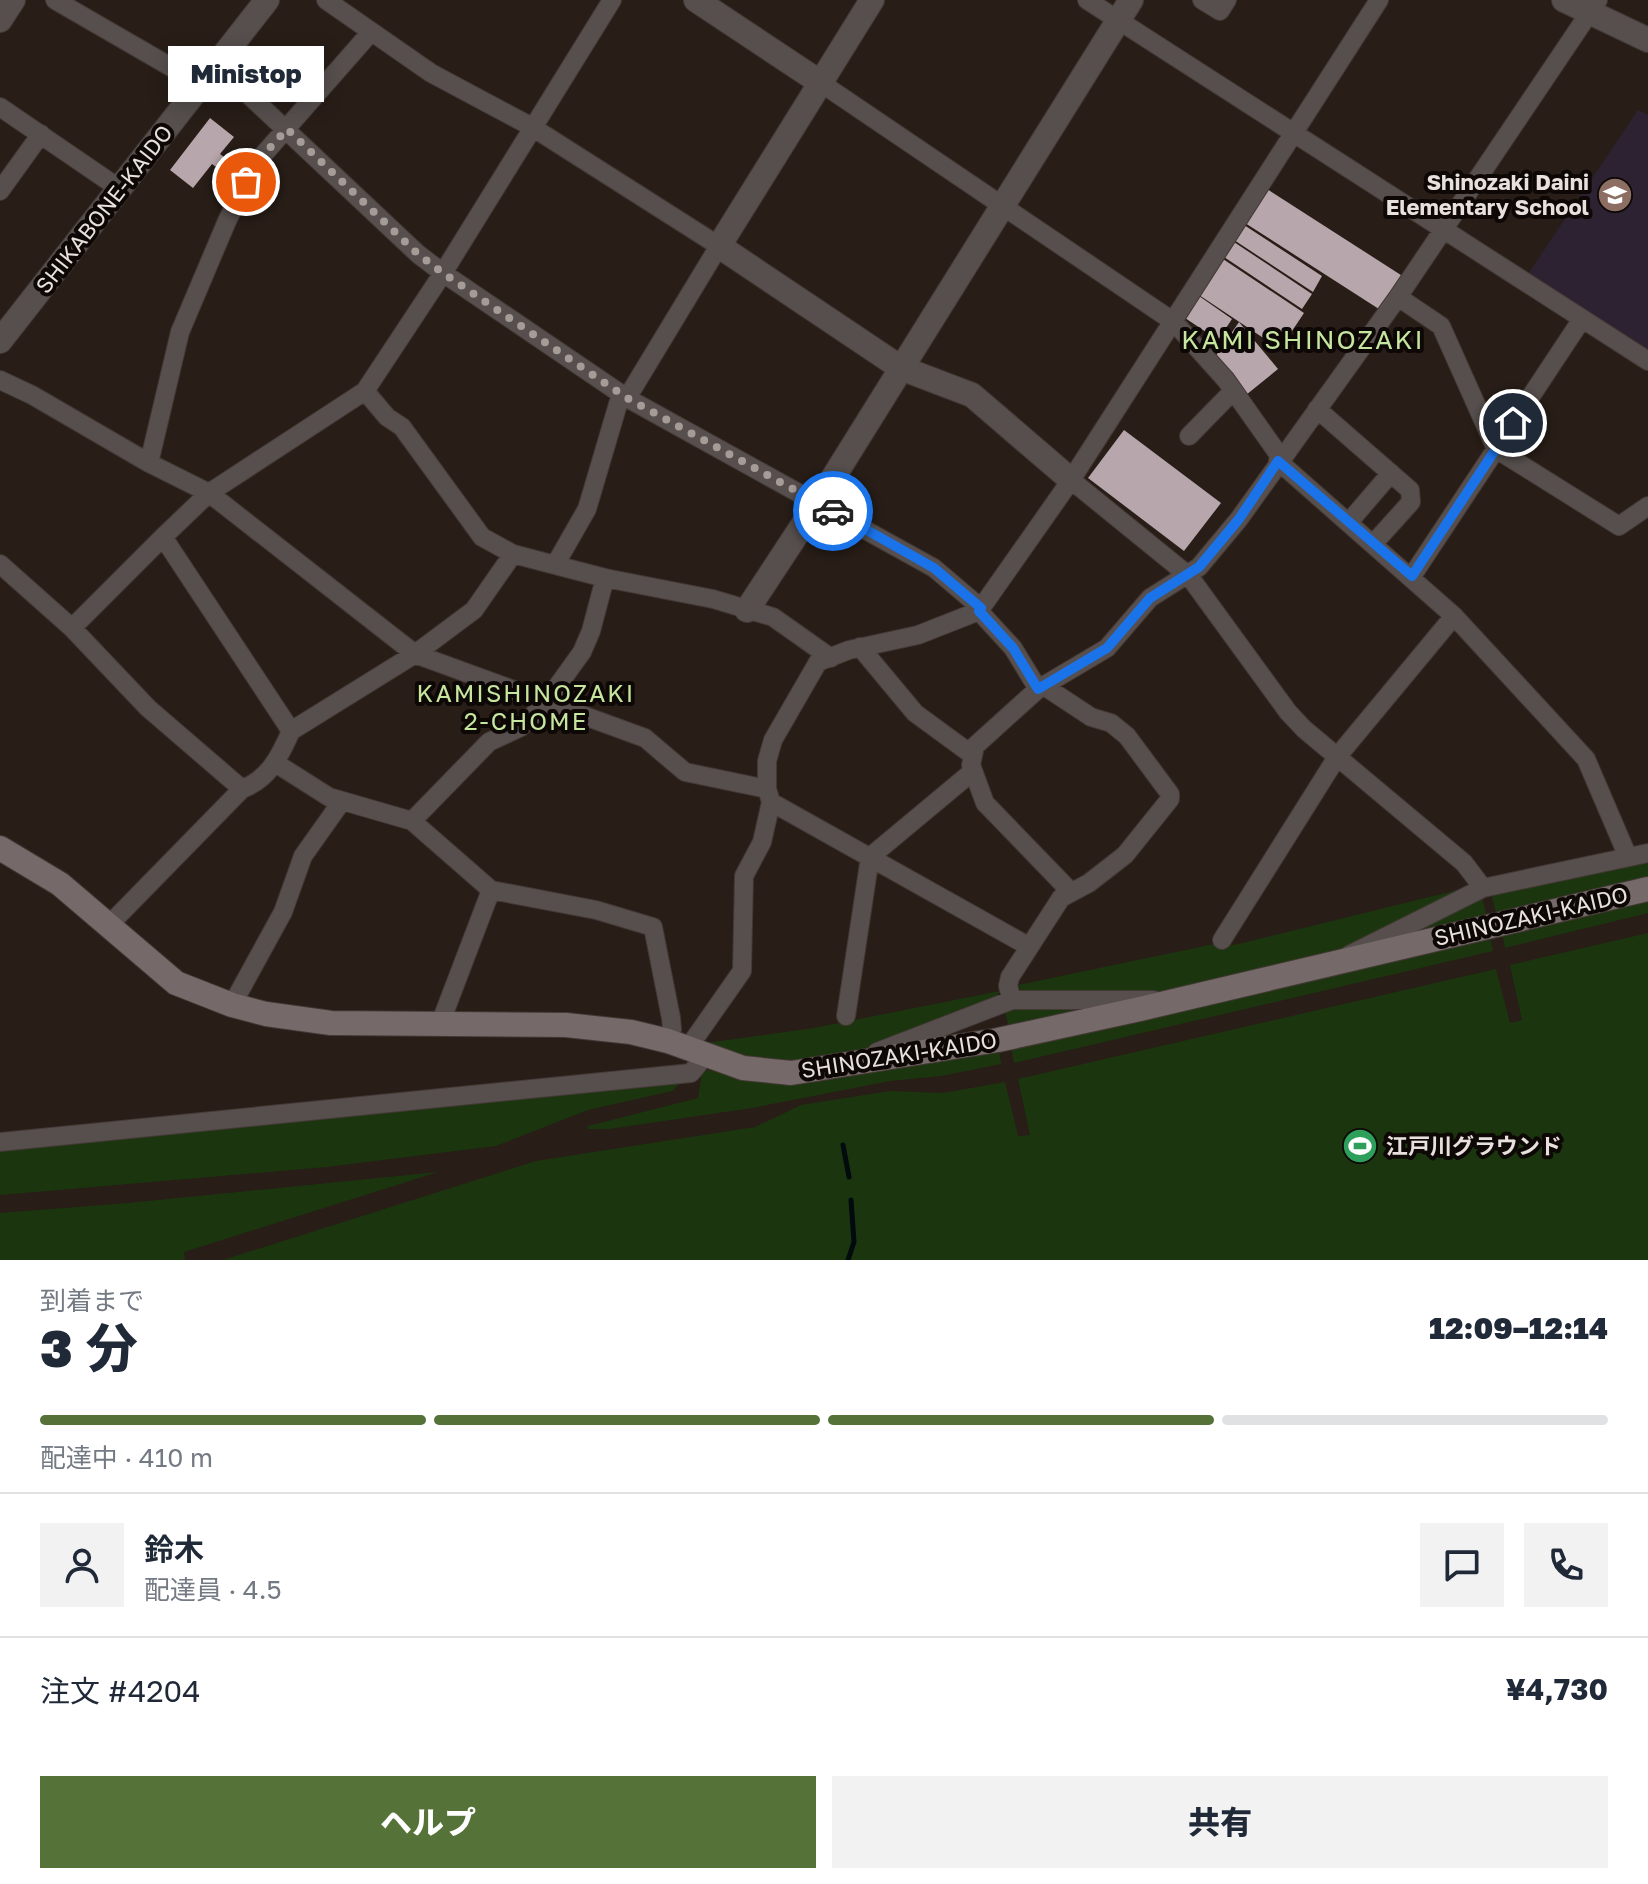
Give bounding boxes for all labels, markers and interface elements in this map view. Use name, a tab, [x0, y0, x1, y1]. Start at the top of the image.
callout: Ministop	[168, 46, 324, 102]
text: Ministop	[190, 58, 302, 89]
street label: SHIKABONE-KAIDO	[29, 119, 178, 298]
pin	[212, 148, 280, 216]
icon: bag	[224, 160, 268, 204]
place label: Shinozaki Daini Elementary School	[1386, 168, 1589, 220]
school or university icon: Shinozaki Daini Elementary School	[1596, 176, 1634, 214]
district label: KAMI SHINOZAKI	[1181, 324, 1425, 355]
pin	[1479, 389, 1547, 457]
icon: home	[1491, 401, 1535, 445]
courier	[793, 471, 873, 551]
icon: car	[811, 489, 855, 533]
district label: KAMISHINOZAKI 2-CHOME	[417, 678, 635, 735]
street label: SHINOZAKI-KAIDO	[1431, 880, 1630, 951]
street label: SHINOZAKI-KAIDO	[799, 1026, 999, 1083]
sports icon: 江戸川グラウンド	[1341, 1127, 1379, 1165]
place label: 江戸川グラウンド	[1386, 1132, 1562, 1159]
text: 到着まで	[40, 1285, 144, 1316]
text: 12:09–12:14	[1429, 1310, 1608, 1346]
text: 3 分	[40, 1316, 138, 1378]
text: 配達中 · 410 m	[40, 1442, 213, 1473]
button: person	[40, 1523, 124, 1607]
button: chat	[1420, 1523, 1504, 1607]
button: phone	[1524, 1523, 1608, 1607]
text: 鈴木	[144, 1531, 204, 1567]
text: 配達員 · 4.5	[144, 1574, 282, 1605]
text: ¥4,730	[1506, 1671, 1608, 1707]
text: 注文 #4204	[40, 1673, 201, 1709]
button: ヘルプ	[40, 1776, 816, 1868]
button: 共有	[832, 1776, 1608, 1868]

